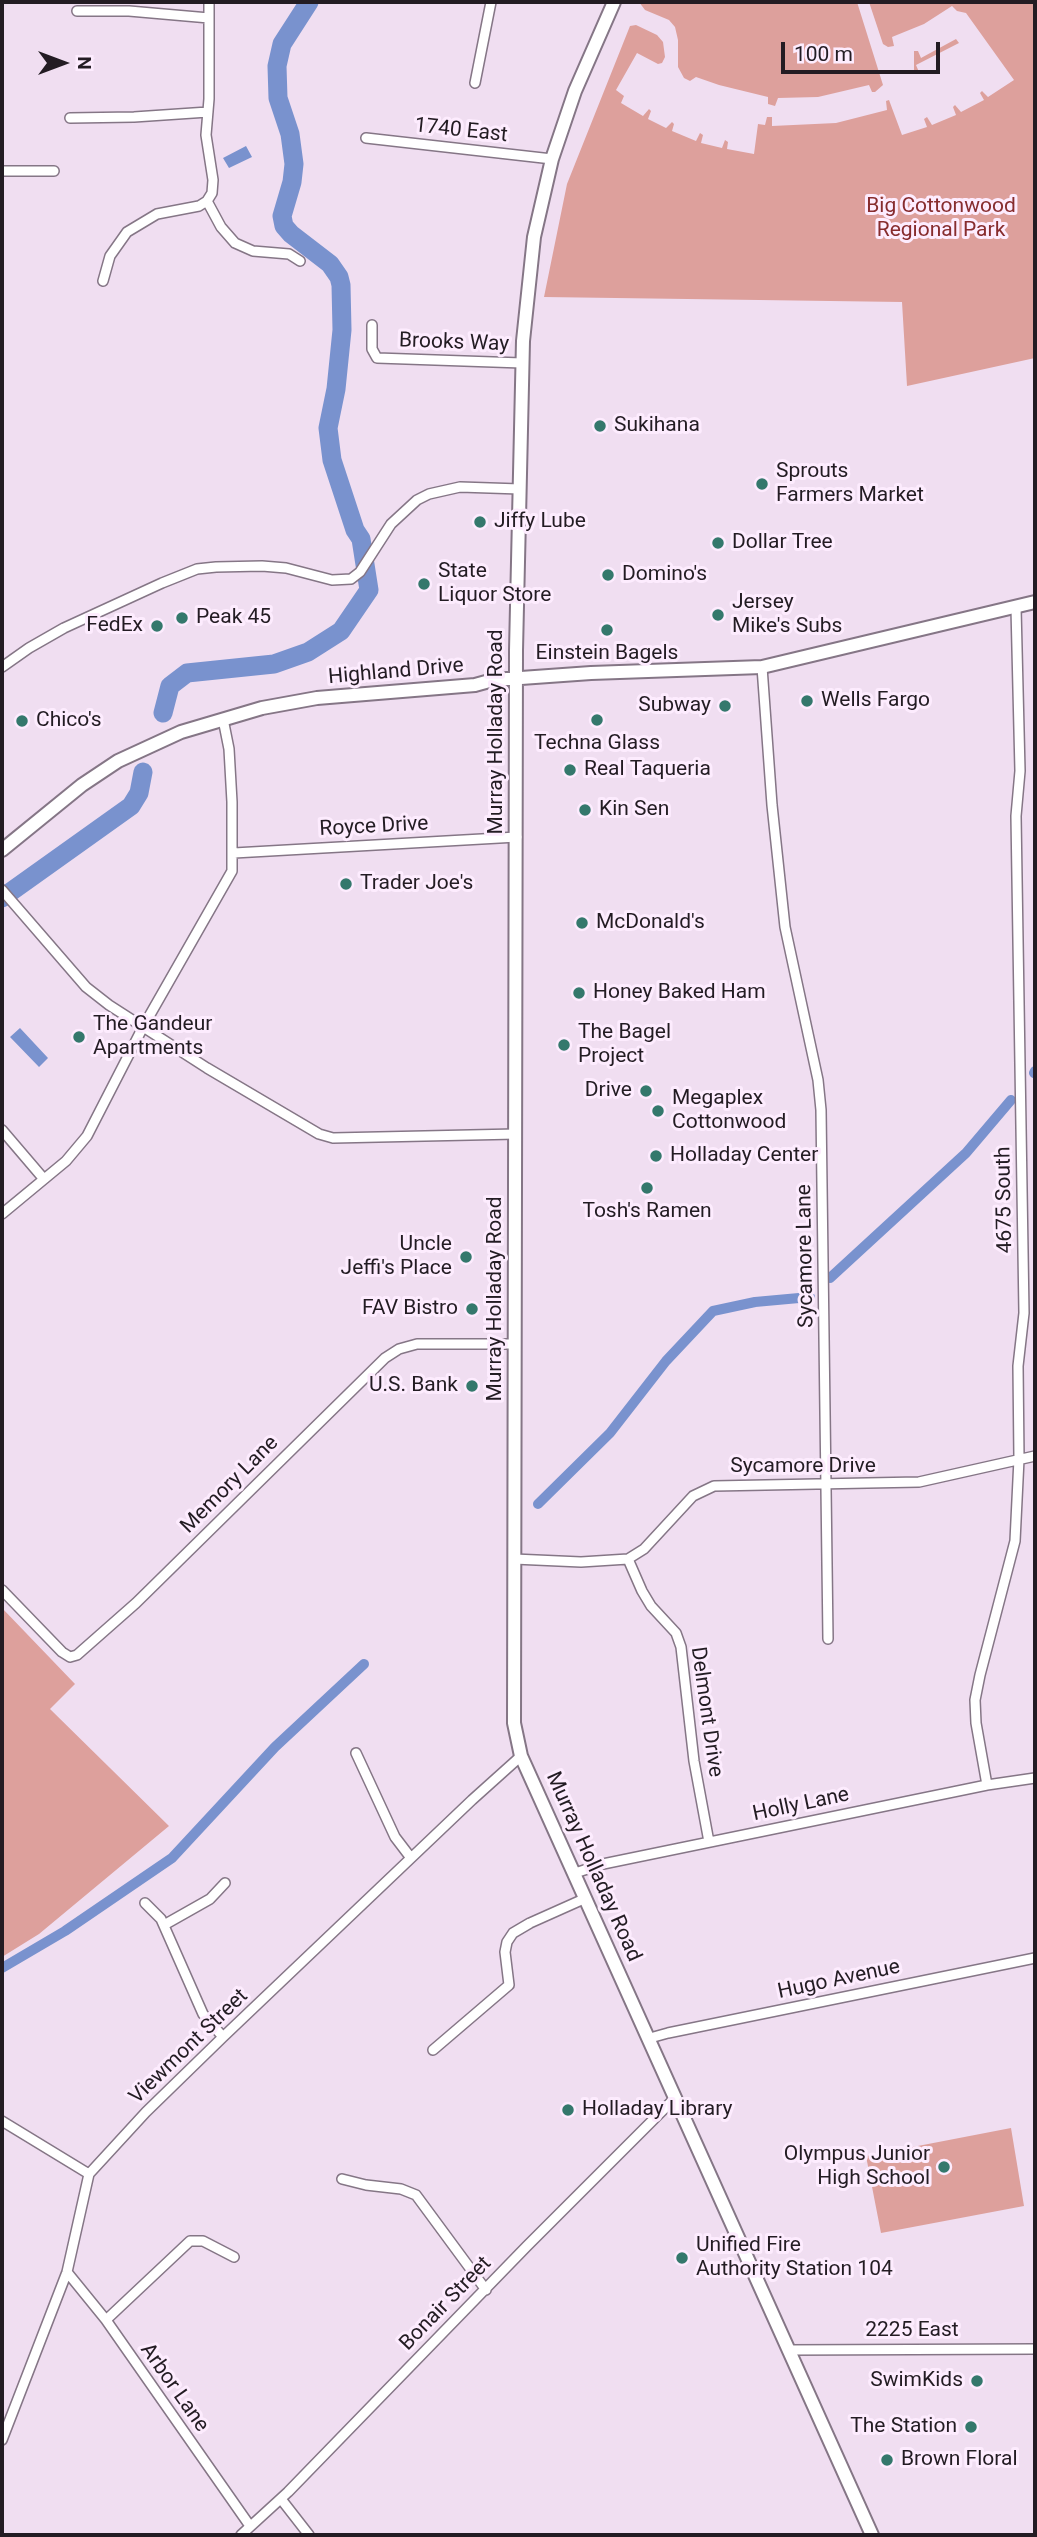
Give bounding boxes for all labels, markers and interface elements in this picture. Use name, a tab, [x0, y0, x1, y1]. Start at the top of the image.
north arrow	[28, 28, 98, 98]
scale bar	[785, 28, 944, 72]
text: 100 m	[794, 42, 853, 66]
text: N	[73, 56, 96, 70]
street label: 1740 East	[413, 114, 509, 148]
park label: Big Cottonwood Regional Park	[866, 194, 1016, 244]
street label: Brooks Way	[399, 328, 509, 358]
place label: Sukihana	[614, 413, 700, 439]
marker: Sukihana	[592, 418, 608, 434]
place label: Sprouts Farmers Market	[776, 459, 924, 509]
marker: Sprouts Farmers Market	[754, 476, 770, 492]
place label: Jiffy Lube	[494, 509, 586, 535]
marker: Jiffy Lube	[472, 514, 488, 530]
place label: Dollar Tree	[732, 530, 833, 556]
marker: Dollar Tree	[710, 535, 726, 551]
place label: State Liquor Store	[438, 559, 551, 609]
place label: Domino's	[622, 562, 707, 588]
marker: Domino's	[600, 567, 616, 583]
marker: State Liquor Store	[416, 576, 432, 592]
place label: Jersey Mike's Subs	[732, 590, 842, 640]
place label: Peak 45	[196, 605, 271, 631]
marker: Jersey Mike's Subs	[710, 607, 726, 623]
marker: Peak 45	[174, 610, 190, 626]
place label: FedEx	[86, 613, 143, 639]
marker: FedEx	[149, 618, 165, 634]
marker: Einstein Bagels	[599, 622, 615, 638]
street label: Murray Holladay Road	[484, 629, 510, 835]
place label: Einstein Bagels	[536, 641, 678, 667]
street label: Highland Drive	[327, 654, 465, 690]
place label: Wells Fargo	[821, 688, 930, 714]
place label: Subway	[638, 693, 711, 719]
marker: Wells Fargo	[799, 693, 815, 709]
marker: Subway	[717, 698, 733, 714]
place label: Chico's	[36, 708, 102, 734]
marker: Techna Glass	[589, 712, 605, 728]
marker: Chico's	[14, 713, 30, 729]
place label: Techna Glass	[534, 731, 660, 757]
place label: Real Taqueria	[584, 757, 711, 783]
marker: Real Taqueria	[562, 762, 578, 778]
place label: Kin Sen	[599, 797, 669, 823]
marker: Kin Sen	[577, 802, 593, 818]
street label: Royce Drive	[319, 812, 429, 842]
place label: Trader Joe's	[360, 871, 473, 897]
marker: Trader Joe's	[338, 876, 354, 892]
place label: McDonald's	[596, 910, 705, 936]
marker: McDonald's	[574, 915, 590, 931]
place label: Honey Baked Ham	[593, 980, 766, 1006]
marker: Honey Baked Ham	[571, 985, 587, 1001]
place label: The Gandeur Apartments	[93, 1012, 212, 1062]
place label: The Bagel Project	[578, 1020, 671, 1070]
marker: The Gandeur Apartments	[71, 1029, 87, 1045]
marker: The Bagel Project	[556, 1037, 572, 1053]
place label: Drive	[585, 1078, 632, 1104]
marker: Drive	[638, 1083, 654, 1099]
place label: Megaplex Cottonwood	[672, 1086, 786, 1136]
marker: Megaplex Cottonwood	[650, 1103, 666, 1119]
place label: Holladay Center	[670, 1143, 818, 1169]
street label: 4675 South	[991, 1146, 1019, 1254]
marker: Holladay Center	[648, 1148, 664, 1164]
marker: Tosh's Ramen	[639, 1180, 655, 1196]
street label: Sycamore Lane	[792, 1184, 820, 1328]
street label: Murray Holladay Road	[483, 1196, 509, 1402]
place label: Tosh's Ramen	[582, 1199, 712, 1225]
place label: Uncle Jeffi's Place	[341, 1232, 452, 1282]
marker: Uncle Jeffi's Place	[458, 1249, 474, 1265]
place label: FAV Bistro	[362, 1296, 458, 1322]
marker: FAV Bistro	[464, 1301, 480, 1317]
place label: U.S. Bank	[369, 1373, 458, 1399]
marker: U.S. Bank	[464, 1378, 480, 1394]
street label: Memory Lane	[176, 1431, 284, 1539]
street label: Sycamore Drive	[730, 1454, 876, 1480]
street label: Delmont Drive	[684, 1645, 728, 1779]
street label: Murray Holladay Road	[540, 1768, 646, 1966]
street label: Holly Lane	[751, 1783, 851, 1827]
street label: Hugo Avenue	[776, 1955, 902, 2005]
street label: Viewmont Street	[125, 1984, 253, 2110]
place label: Holladay Library	[582, 2097, 732, 2123]
marker: Holladay Library	[560, 2102, 576, 2118]
place label: Olympus Junior High School	[784, 2142, 930, 2192]
marker: Olympus Junior High School	[936, 2159, 952, 2175]
place label: Unified Fire Authority Station 104	[696, 2233, 893, 2283]
marker: Unified Fire Authority Station 104	[674, 2250, 690, 2266]
street label: Bonair Street	[395, 2252, 497, 2356]
street label: 2225 East	[865, 2318, 959, 2344]
street label: Arbor Lane	[134, 2339, 214, 2437]
place label: SwimKids	[870, 2368, 963, 2394]
marker: SwimKids	[969, 2373, 985, 2389]
place label: The Station	[850, 2414, 957, 2440]
marker: The Station	[963, 2419, 979, 2435]
place label: Brown Floral	[901, 2447, 1017, 2473]
marker: Brown Floral	[879, 2452, 895, 2468]

